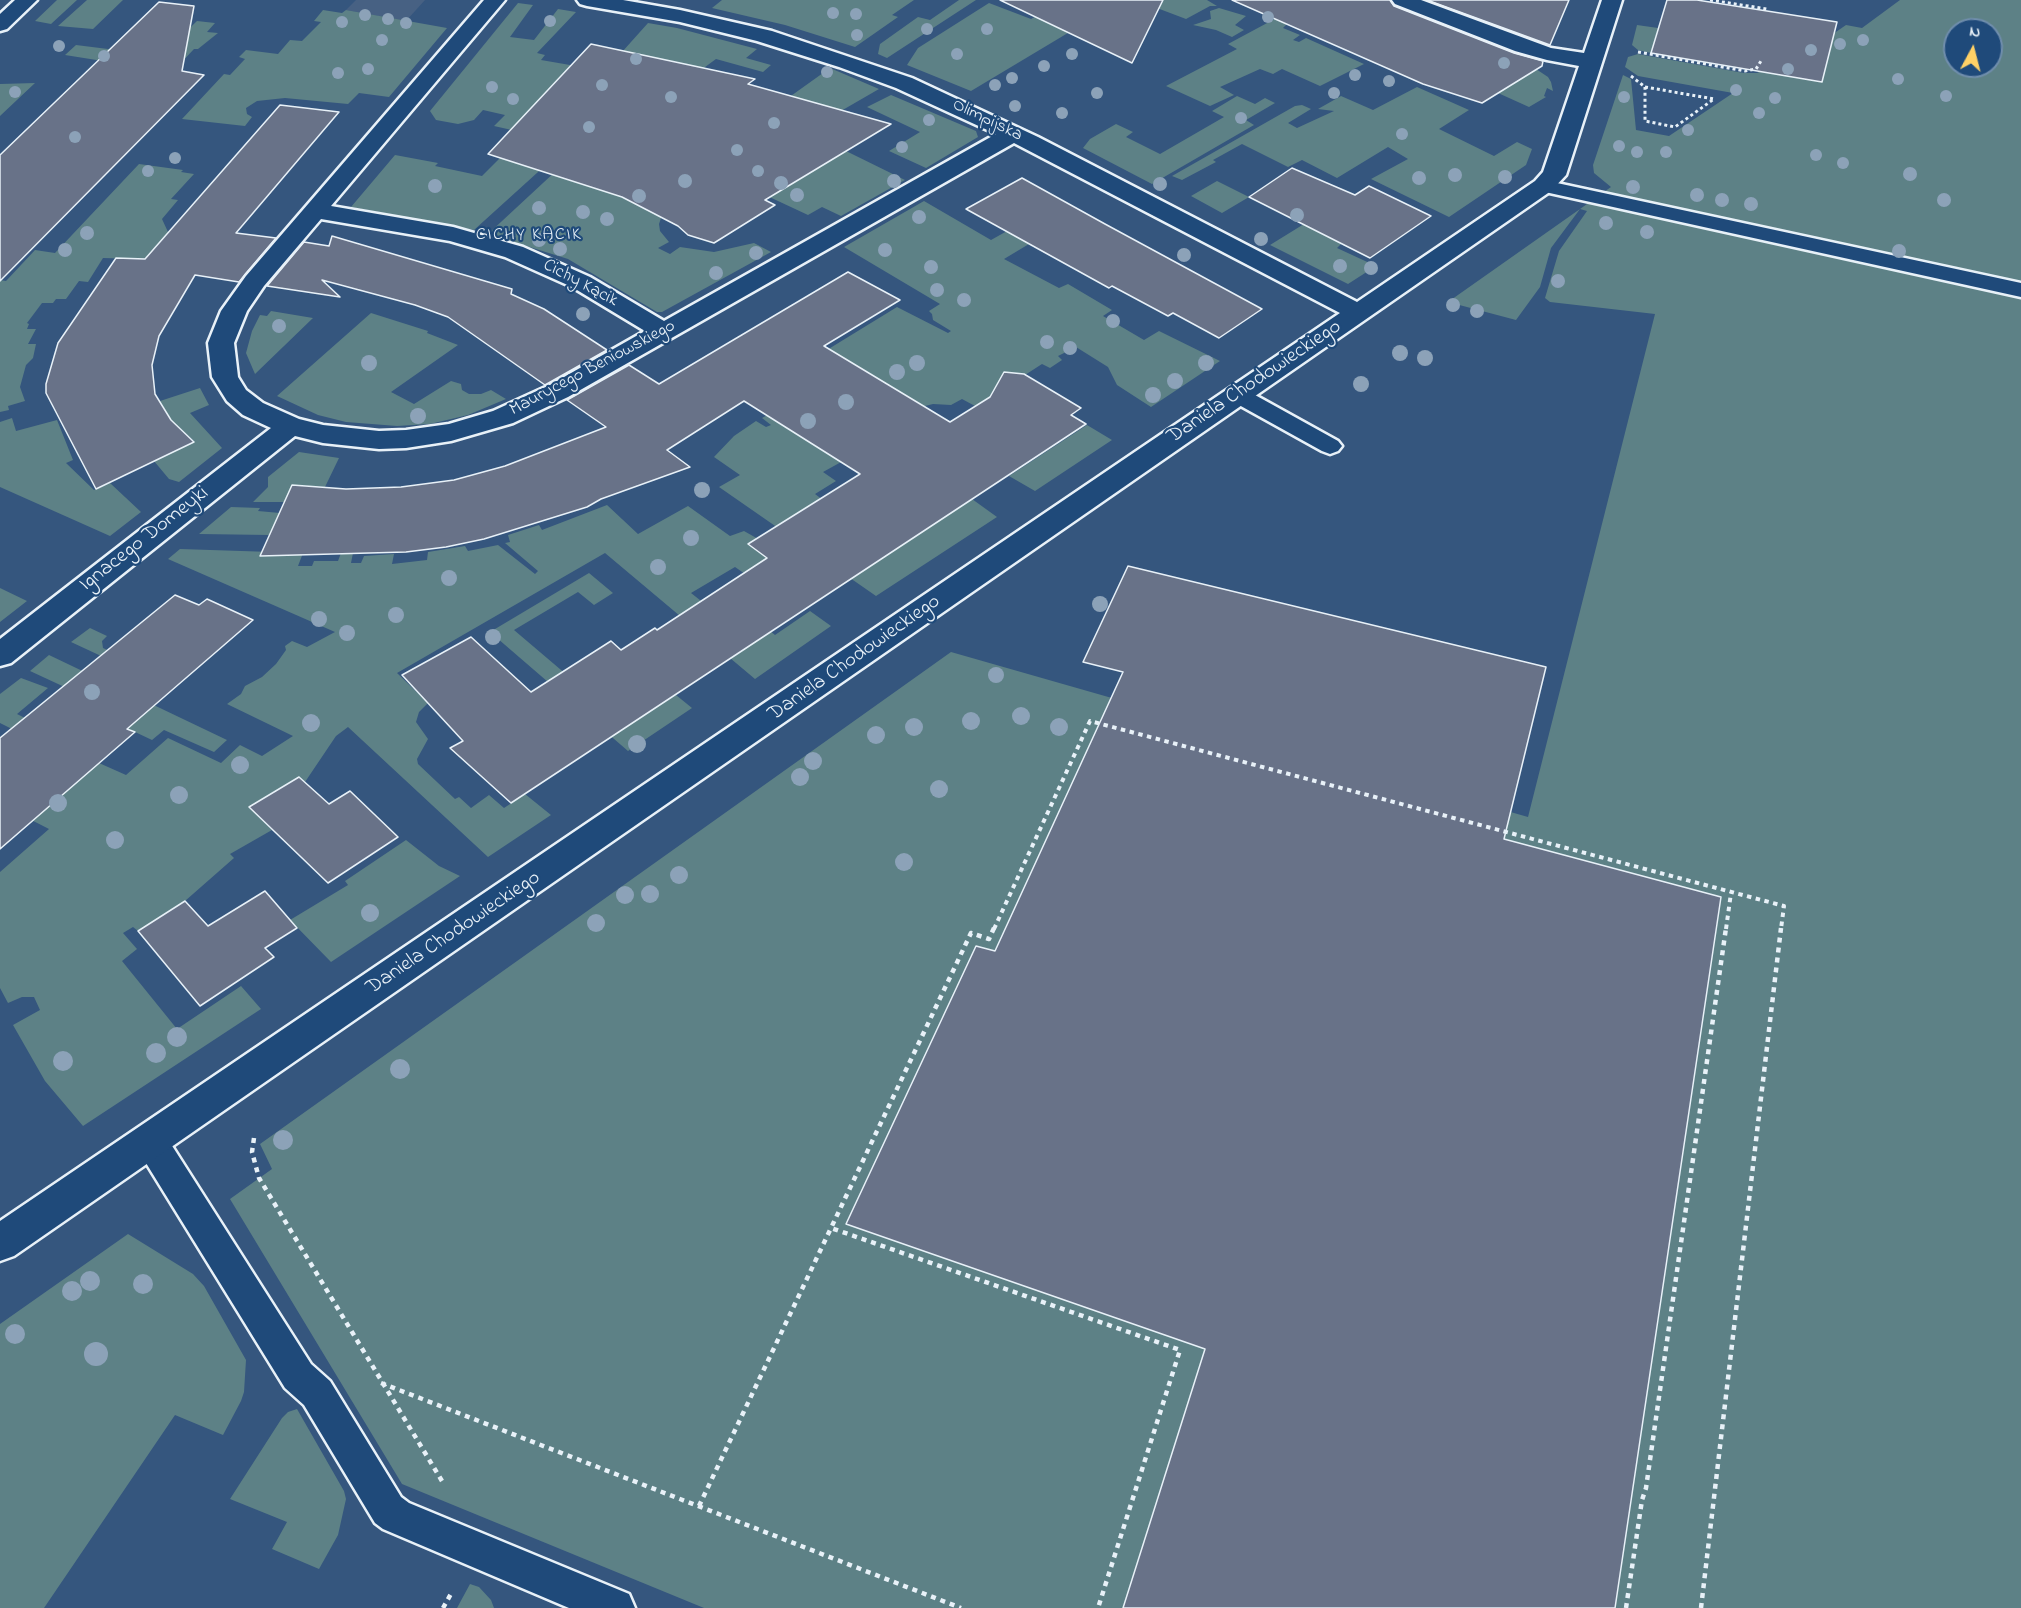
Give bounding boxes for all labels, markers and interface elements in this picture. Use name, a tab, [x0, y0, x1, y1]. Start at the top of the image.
north arrow	[1943, 18, 2003, 78]
text: N	[1968, 20, 1982, 45]
street label: Olimpijska	[948, 95, 1026, 147]
district label: CICHY KĄCIK	[476, 225, 582, 247]
street label: Cichy Kącik	[539, 255, 621, 313]
street label: Daniela Chodowieckiego	[1163, 315, 1347, 451]
street label: Maurycego Beniowskiego	[507, 316, 679, 422]
street label: Ignacego Domeyki	[75, 482, 215, 598]
street label: Daniela Chodowieckiego	[764, 590, 946, 728]
street label: Daniela Chodowieckiego	[362, 866, 546, 1002]

